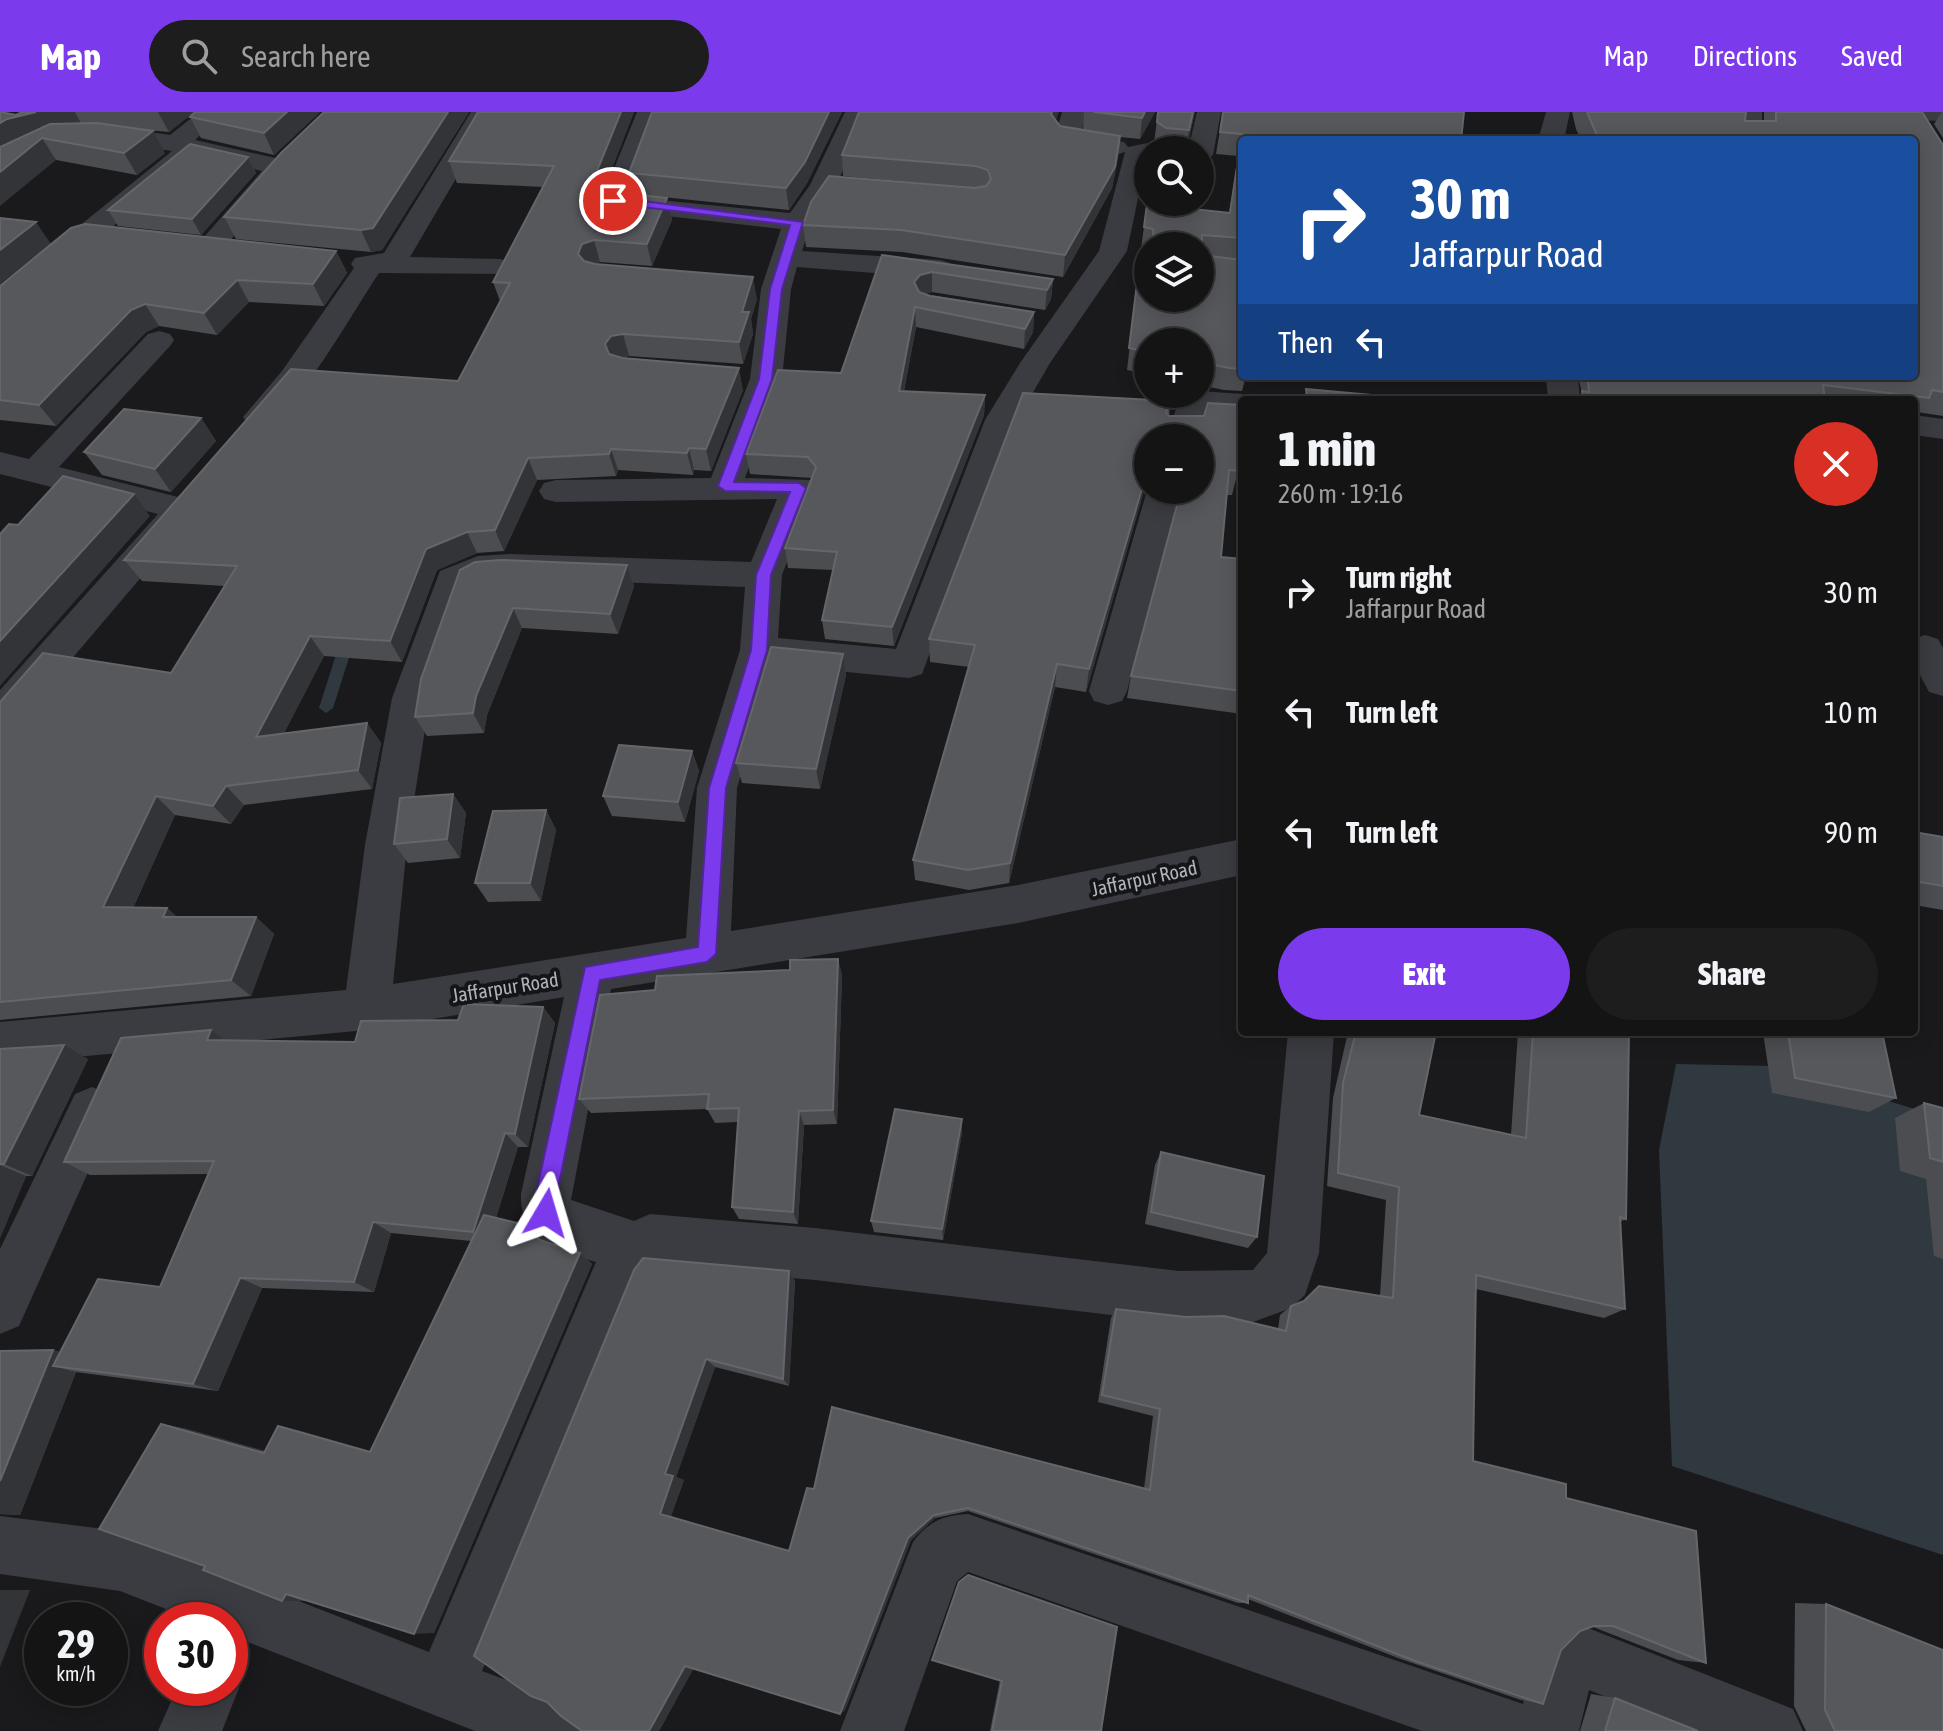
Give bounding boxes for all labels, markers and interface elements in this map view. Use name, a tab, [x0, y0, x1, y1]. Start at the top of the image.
search box	[149, 20, 709, 92]
icon: search	[177, 34, 221, 78]
text: Map	[40, 35, 101, 78]
text: Search here	[241, 39, 371, 73]
text: Map	[1604, 40, 1649, 72]
text: Directions	[1693, 40, 1797, 72]
text: Saved	[1841, 40, 1903, 72]
map controls	[1134, 136, 1214, 504]
button: search	[1134, 136, 1214, 216]
pin	[579, 167, 647, 235]
text: 30 m	[1410, 167, 1511, 231]
icon: right	[1278, 168, 1382, 272]
icon: arrive	[591, 179, 635, 223]
button: layers	[1134, 232, 1214, 312]
text: Jaffarpur Road	[1410, 233, 1604, 275]
icon: left	[1349, 320, 1393, 364]
text: Then	[1278, 325, 1333, 359]
button: +	[1134, 328, 1214, 408]
text: 1 min	[1278, 421, 1376, 476]
button: close	[1794, 422, 1878, 506]
button: −	[1134, 424, 1214, 504]
text: 260 m · 19:16	[1278, 479, 1403, 509]
text: Turn right	[1346, 560, 1452, 594]
icon: right	[1278, 570, 1322, 614]
text: 30 m	[1824, 575, 1878, 609]
text: Jaffarpur Road	[1346, 594, 1486, 624]
icon: left	[1278, 690, 1322, 734]
text: Turn left	[1346, 695, 1438, 729]
text: 10 m	[1824, 695, 1878, 729]
icon: left	[1278, 810, 1322, 854]
text: Turn left	[1346, 815, 1438, 849]
text: 90 m	[1824, 815, 1878, 849]
street label: Jaffarpur Road	[1089, 856, 1199, 900]
button: Exit	[1278, 928, 1570, 1020]
button: Share	[1586, 928, 1878, 1020]
street label: Jaffarpur Road	[450, 967, 560, 1007]
position arrow	[504, 1171, 588, 1255]
speed limit sign: 30	[144, 1602, 248, 1706]
text: 29	[57, 1621, 95, 1666]
text: km/h	[56, 1662, 96, 1685]

